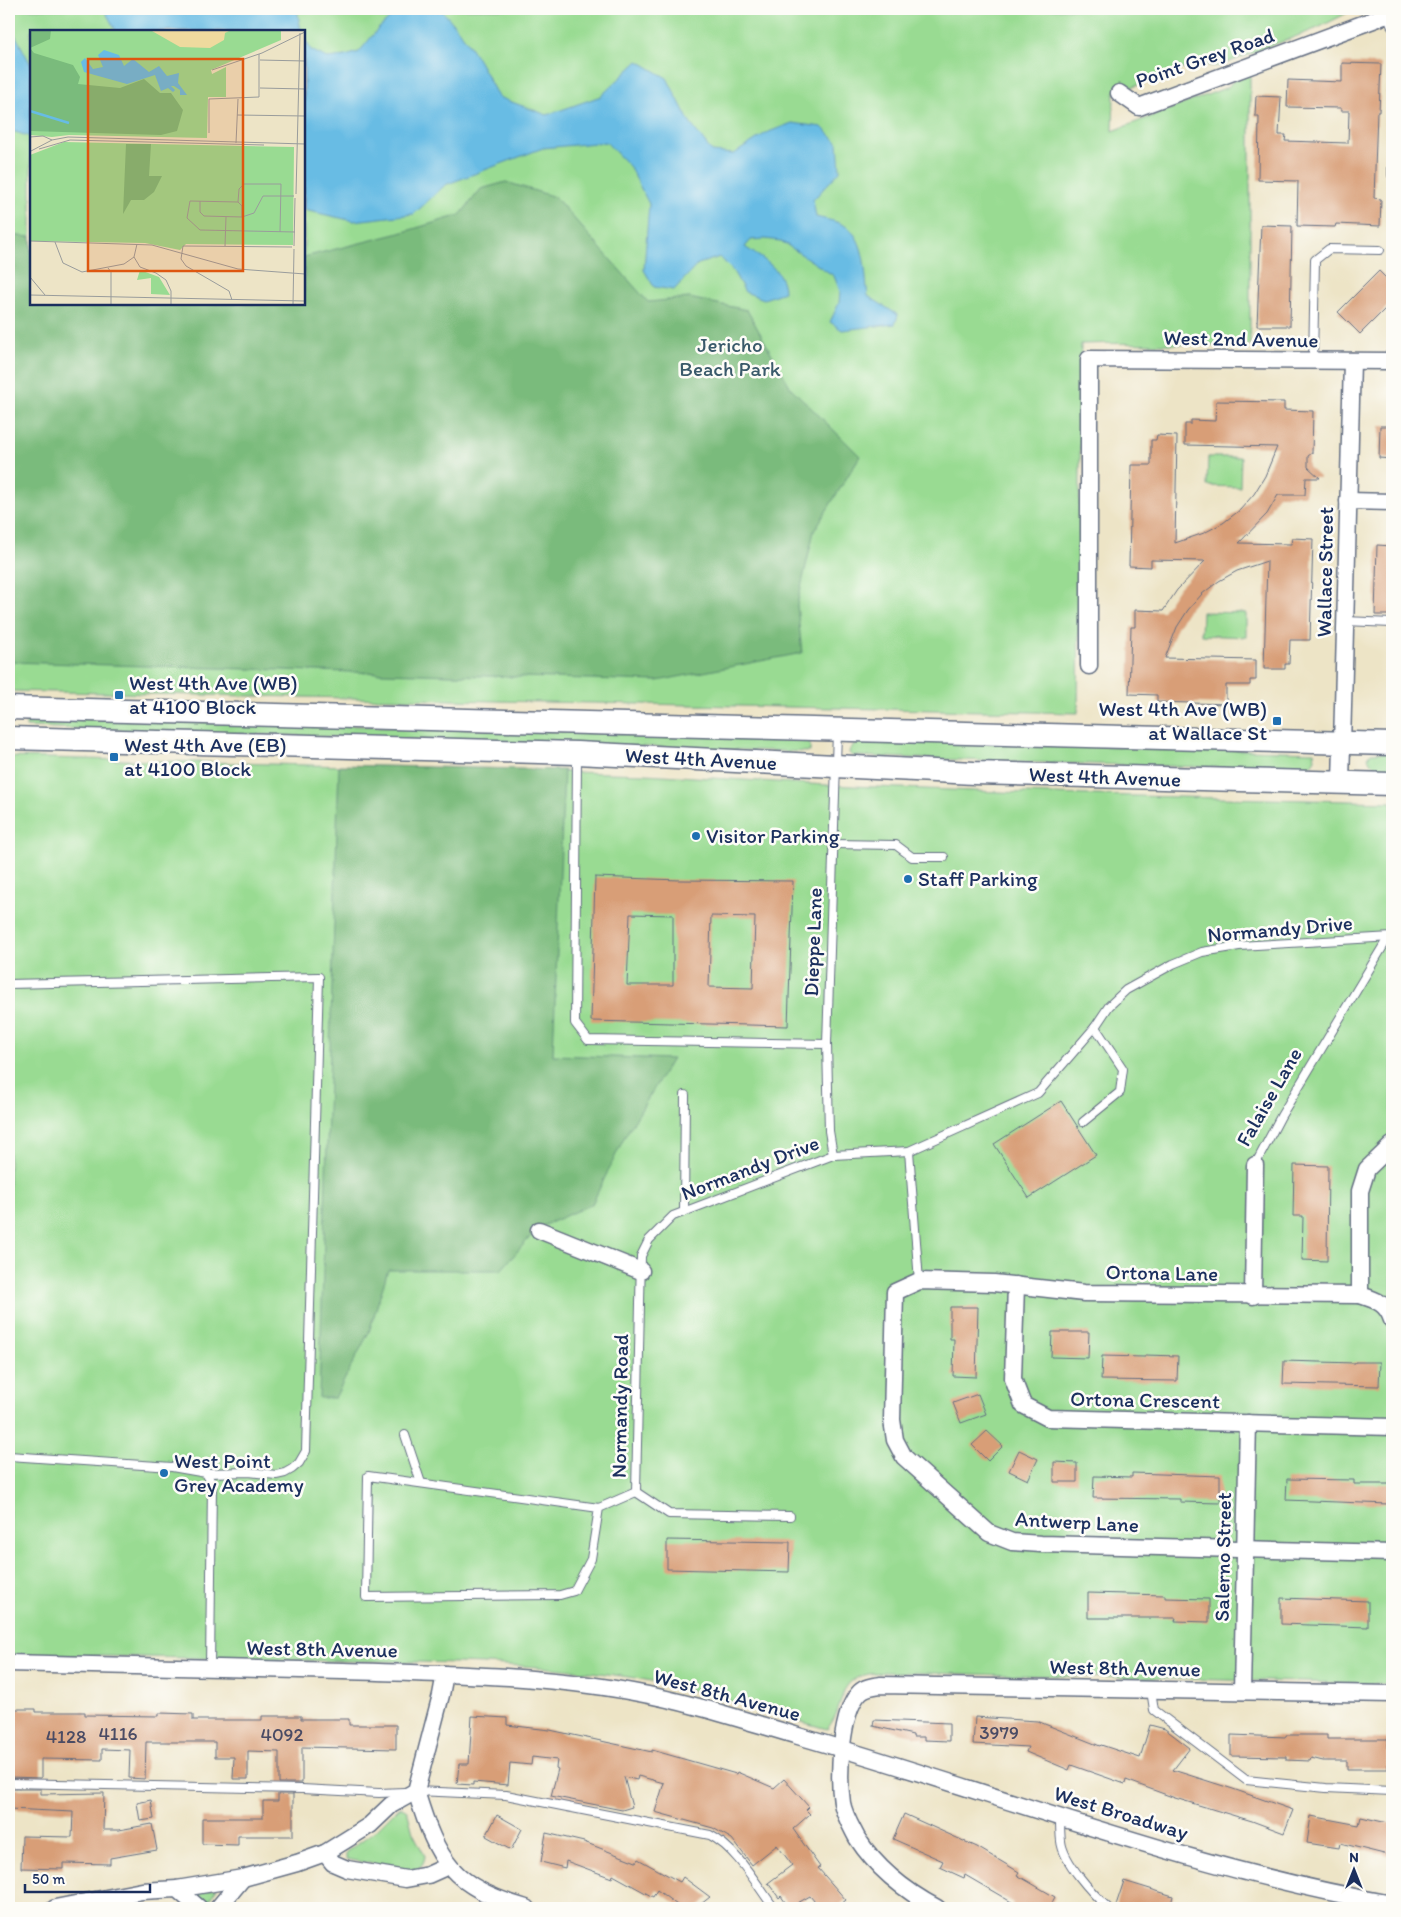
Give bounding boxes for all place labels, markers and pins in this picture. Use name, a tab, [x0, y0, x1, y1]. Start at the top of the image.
place label: West 4th Ave (WB) at 4100 Block	[129, 670, 298, 719]
marker: West 4th Ave (WB) at 4100 Block	[113, 689, 125, 701]
place label: West 4th Ave (WB) at Wallace St	[1098, 696, 1267, 745]
marker: West 4th Ave (WB) at Wallace St	[1271, 715, 1283, 727]
place label: West 4th Ave (EB) at 4100 Block	[124, 732, 287, 781]
marker: West 4th Ave (EB) at 4100 Block	[108, 751, 120, 763]
place label: Visitor Parking	[706, 823, 840, 848]
marker: Visitor Parking	[690, 830, 702, 842]
place label: Staff Parking	[918, 866, 1038, 891]
marker: Staff Parking	[902, 873, 914, 885]
place label: West Point Grey Academy	[174, 1448, 304, 1497]
marker: West Point Grey Academy	[158, 1467, 170, 1479]

